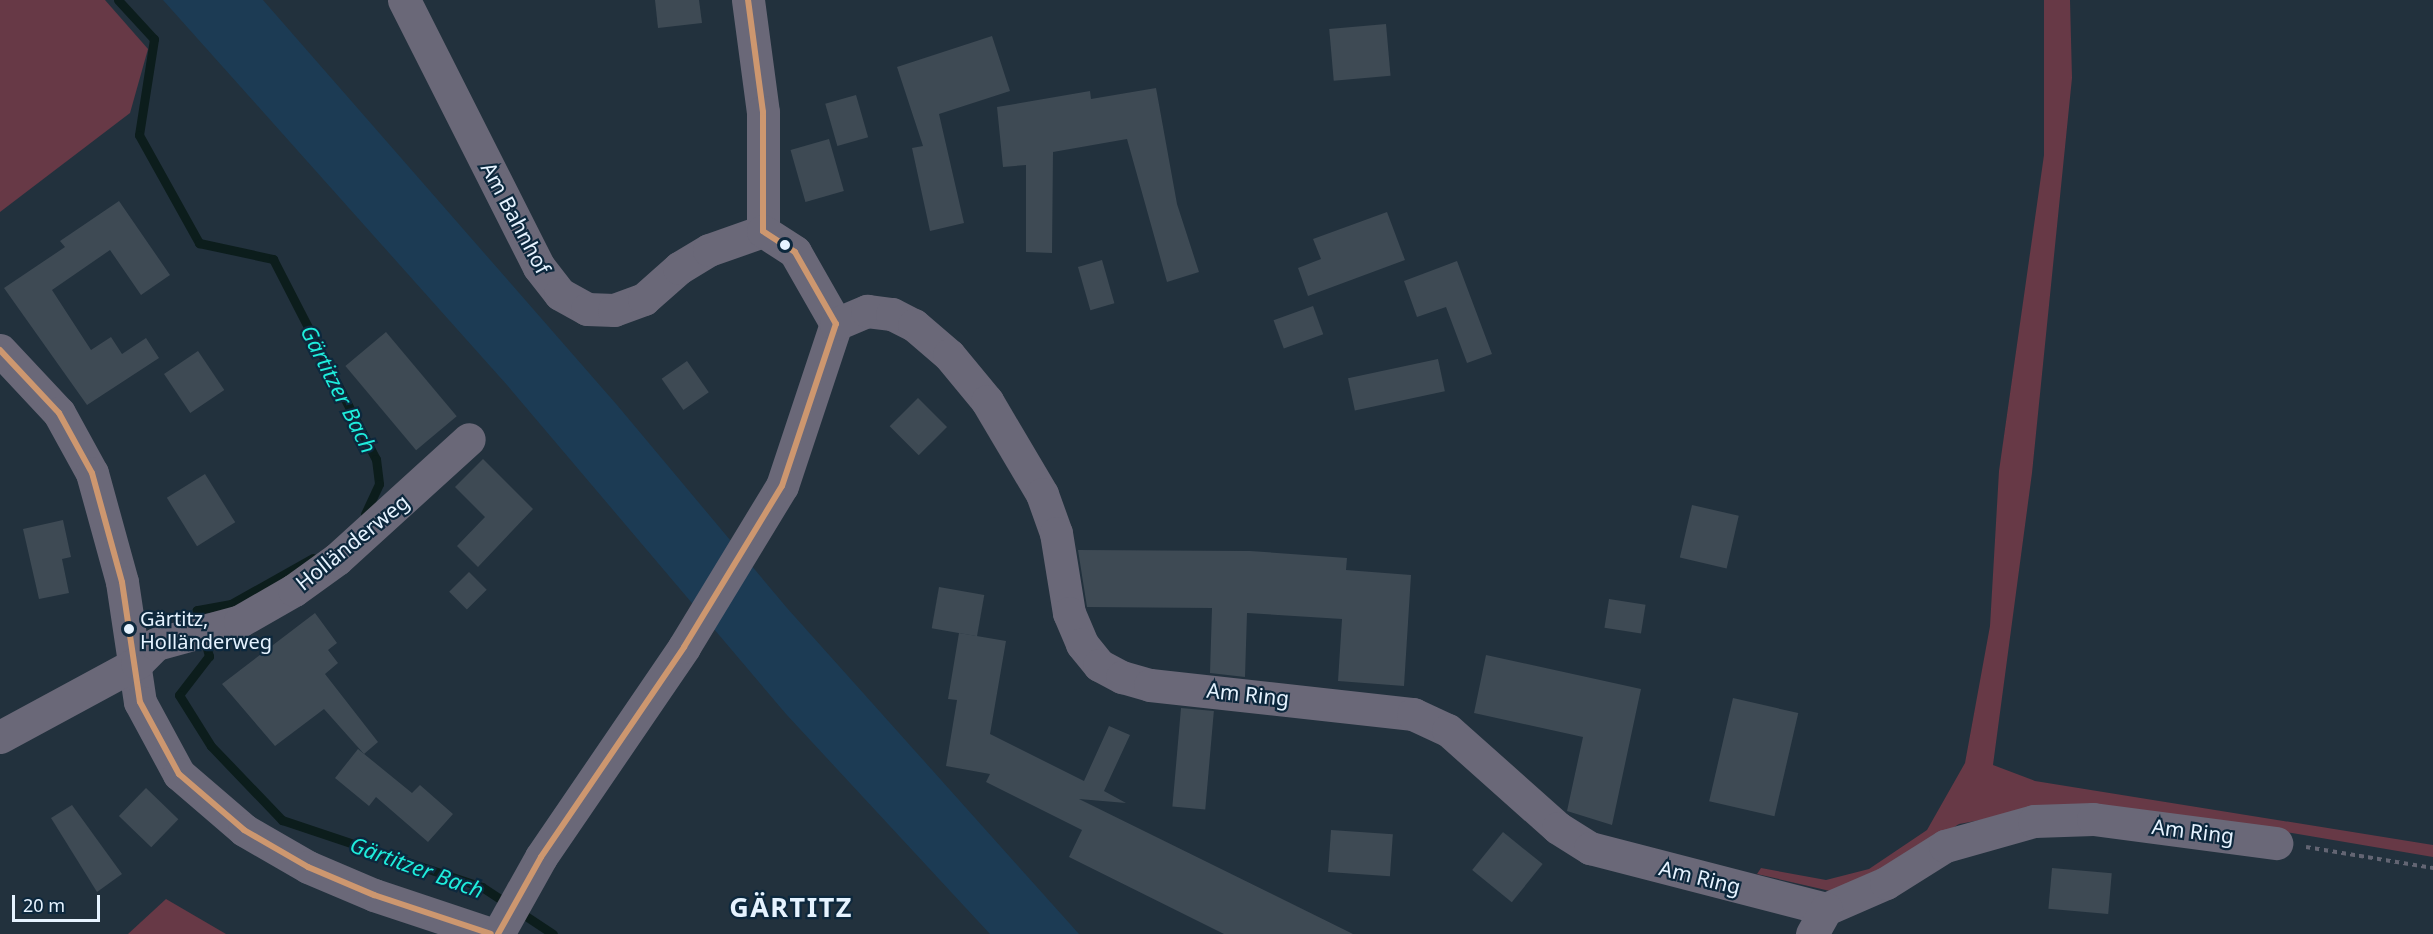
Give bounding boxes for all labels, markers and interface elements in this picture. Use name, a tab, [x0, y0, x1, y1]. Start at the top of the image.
street label: Am Bahnhof	[476, 158, 556, 278]
unlabelled marker	[779, 239, 791, 251]
water label: Gärtitzer Bach	[295, 321, 383, 457]
street label: Holländerweg	[290, 489, 414, 595]
place label: Gärtitz, Holländerweg	[140, 606, 272, 653]
marker: Gärtitz, Holländerweg	[123, 623, 135, 635]
street label: Am Ring	[1205, 677, 1291, 711]
street label: Am Ring	[2150, 813, 2236, 849]
water label: Gärtitzer Bach	[347, 831, 487, 903]
street label: Am Ring	[1657, 855, 1743, 899]
scale bar	[15, 883, 104, 921]
district label: GÄRTITZ	[729, 891, 853, 923]
text: 20 m	[23, 893, 65, 917]

